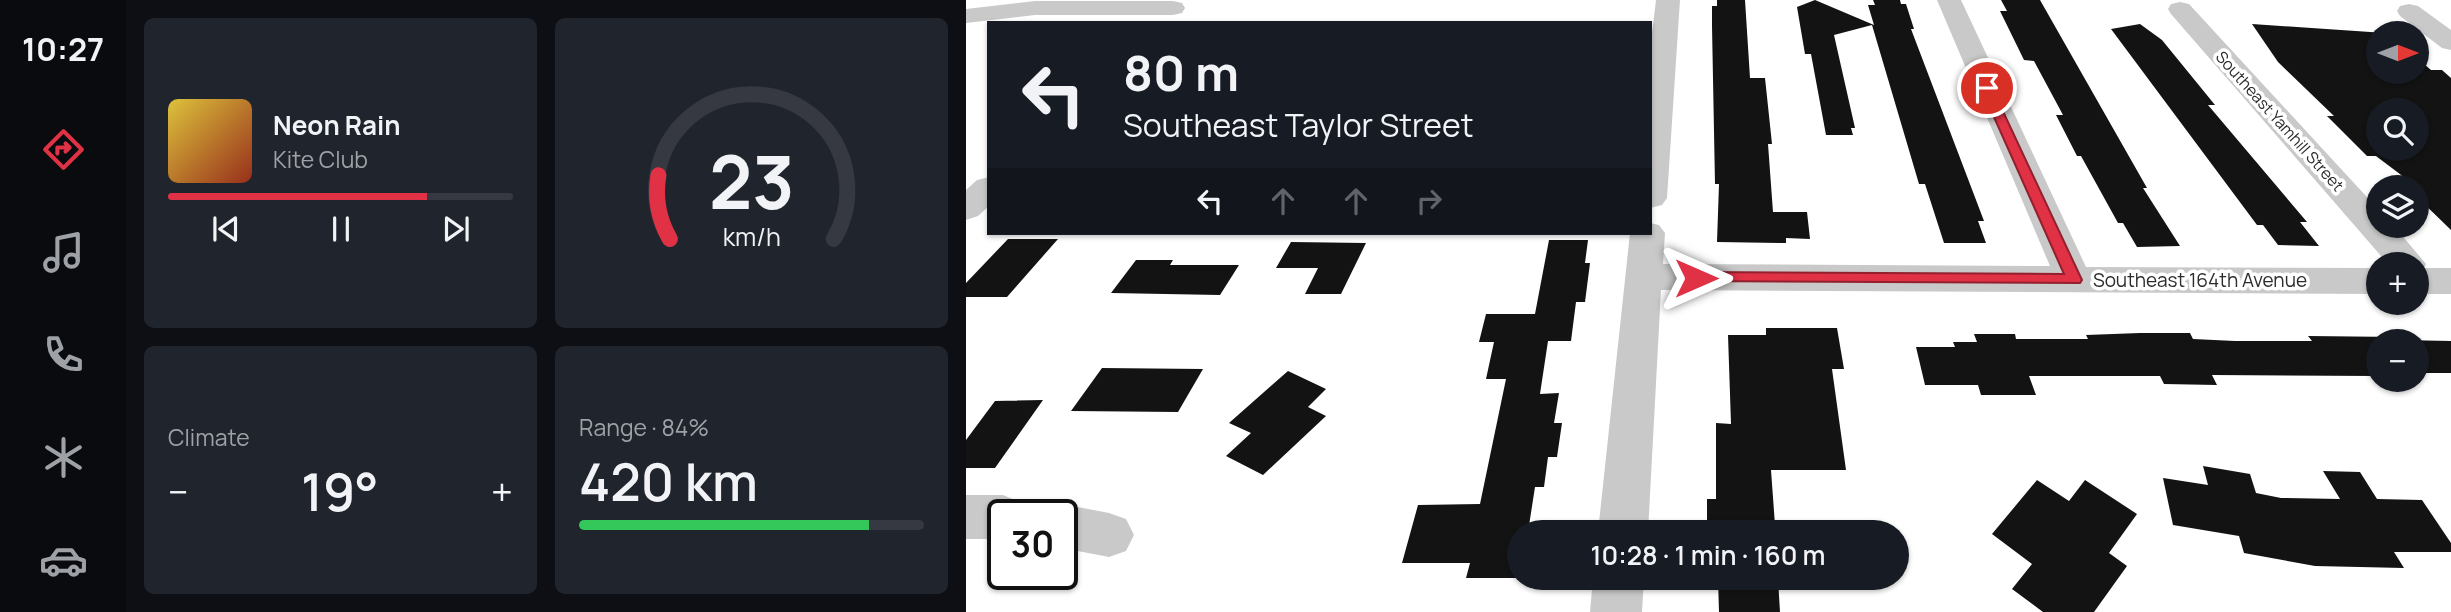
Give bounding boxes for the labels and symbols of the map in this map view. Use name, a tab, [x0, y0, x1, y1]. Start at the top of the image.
north arrow	[2366, 21, 2429, 84]
street label: Southeast Yamhill Street	[2211, 46, 2349, 196]
pin	[1957, 58, 2017, 118]
position arrow	[1659, 241, 1733, 315]
street label: Southeast 164th Avenue	[2093, 267, 2307, 293]
speed limit sign: 30	[987, 499, 1078, 590]

